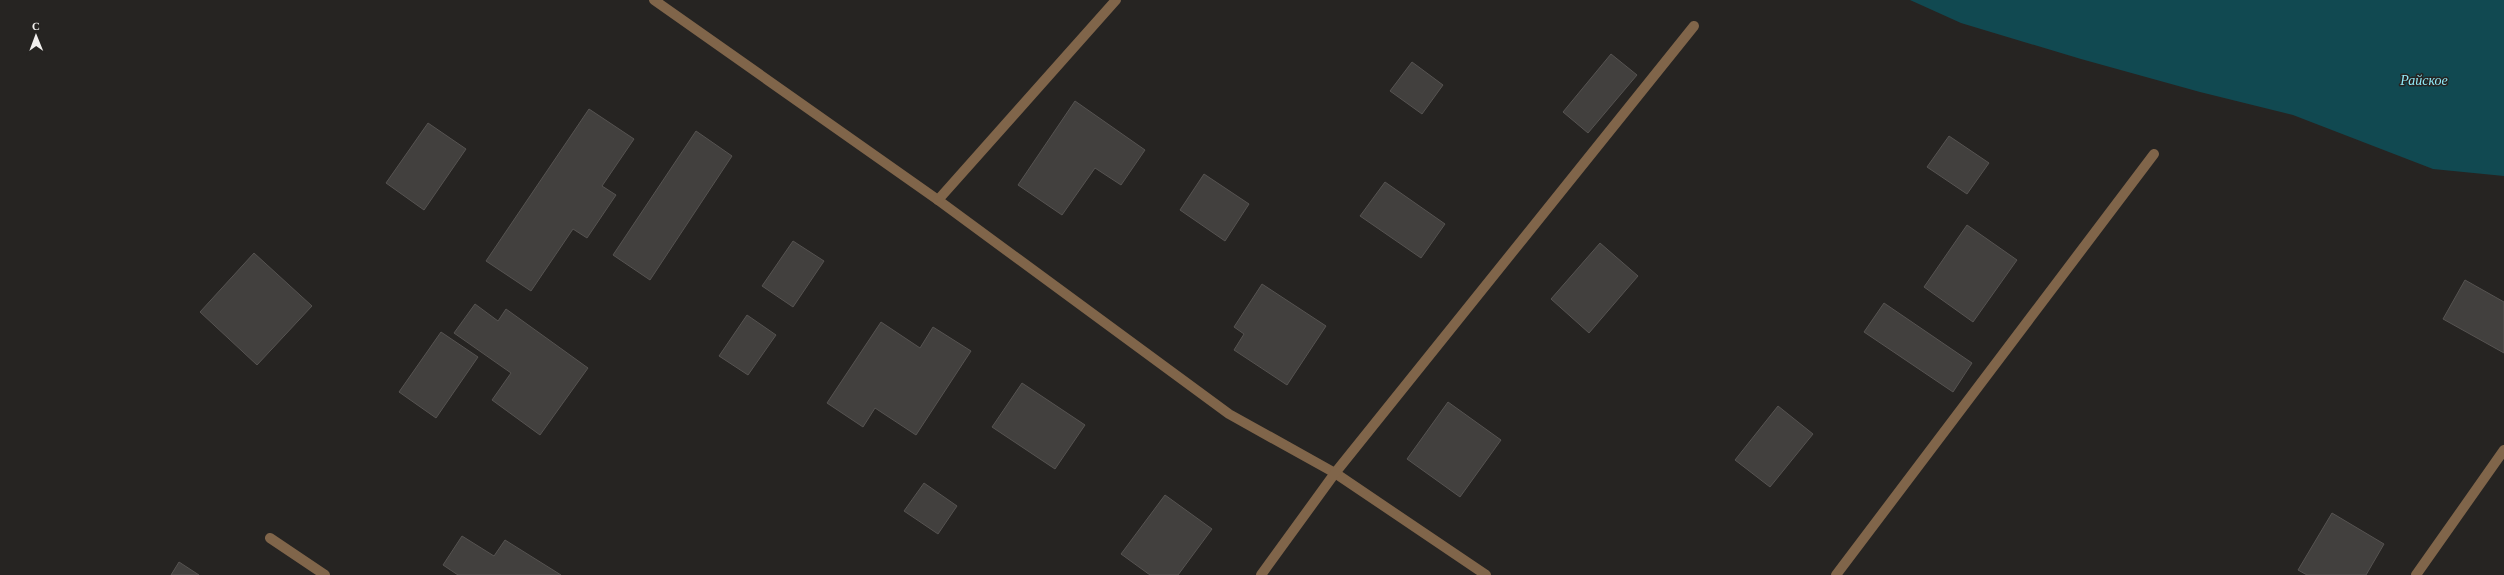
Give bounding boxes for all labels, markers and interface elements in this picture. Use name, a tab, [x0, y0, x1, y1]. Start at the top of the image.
north arrow	[16, 16, 56, 56]
text: С	[32, 20, 40, 32]
water label: Райское	[2399, 73, 2448, 88]

